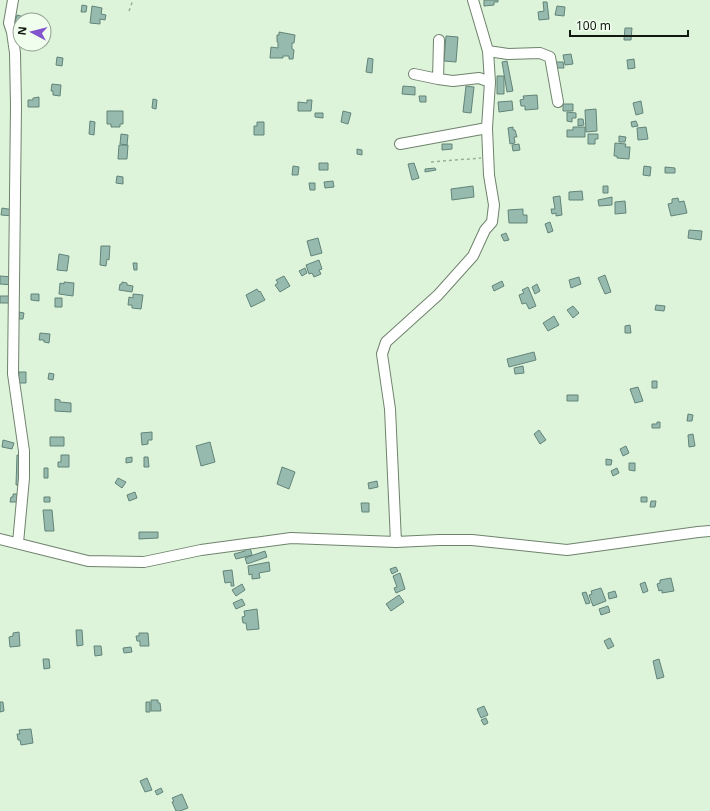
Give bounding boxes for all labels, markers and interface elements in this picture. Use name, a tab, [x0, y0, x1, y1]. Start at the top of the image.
north arrow	[12, 12, 52, 52]
scale bar	[570, 12, 688, 38]
text: 100 m	[576, 17, 611, 34]
text: N	[14, 25, 30, 36]

